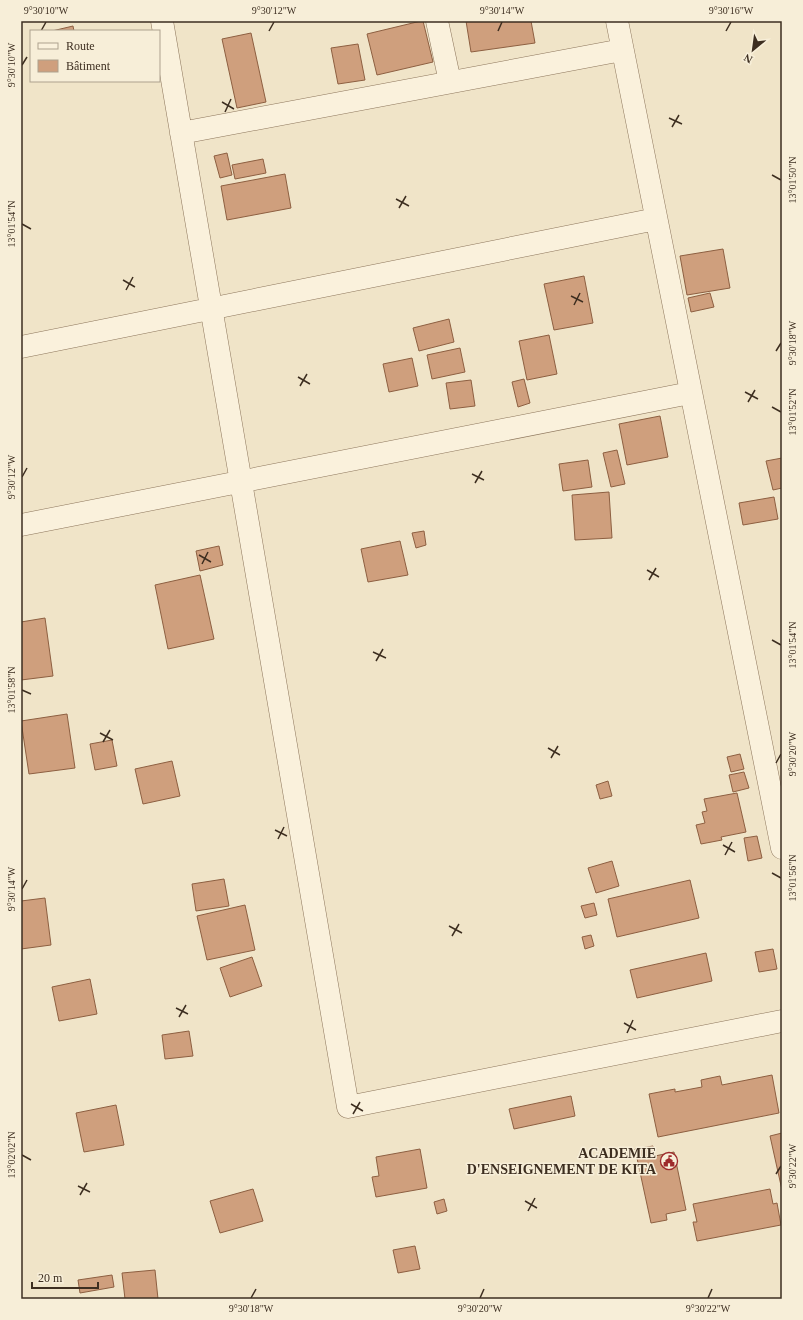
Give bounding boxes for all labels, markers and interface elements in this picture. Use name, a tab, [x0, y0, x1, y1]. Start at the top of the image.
text: 9°30'10"W	[24, 5, 69, 16]
text: 9°30'12"W	[252, 5, 297, 16]
text: 9°30'14"W	[480, 5, 525, 16]
text: 9°30'16"W	[709, 5, 754, 16]
legend	[30, 30, 160, 82]
north arrow	[733, 30, 773, 70]
text: Route	[66, 39, 95, 53]
text: 9°30'10"W	[6, 42, 17, 87]
text: N	[742, 52, 755, 66]
text: Bâtiment	[66, 59, 111, 73]
text: 13°01'50"N	[787, 156, 798, 204]
text: 13°01'54"N	[6, 200, 17, 248]
text: 9°30'18"W	[787, 320, 798, 365]
text: 13°01'52"N	[787, 388, 798, 436]
text: 9°30'12"W	[6, 454, 17, 499]
text: 13°01'54"N	[787, 621, 798, 669]
text: 13°01'58"N	[6, 666, 17, 714]
text: 9°30'20"W	[787, 731, 798, 776]
text: 13°01'56"N	[787, 854, 798, 902]
text: 9°30'14"W	[6, 866, 17, 911]
text: 13°02'02"N	[6, 1131, 17, 1179]
text: 9°30'22"W	[787, 1143, 798, 1188]
place label: ACADEMIE D'ENSEIGNEMENT DE KITA	[467, 1146, 657, 1177]
public building icon: ACADEMIE D'ENSEIGNEMENT DE KITA	[659, 1151, 679, 1171]
scale bar	[32, 1264, 98, 1290]
text: 20 m	[38, 1271, 63, 1285]
text: 9°30'18"W	[229, 1303, 274, 1314]
text: 9°30'20"W	[458, 1303, 503, 1314]
text: 9°30'22"W	[686, 1303, 731, 1314]

